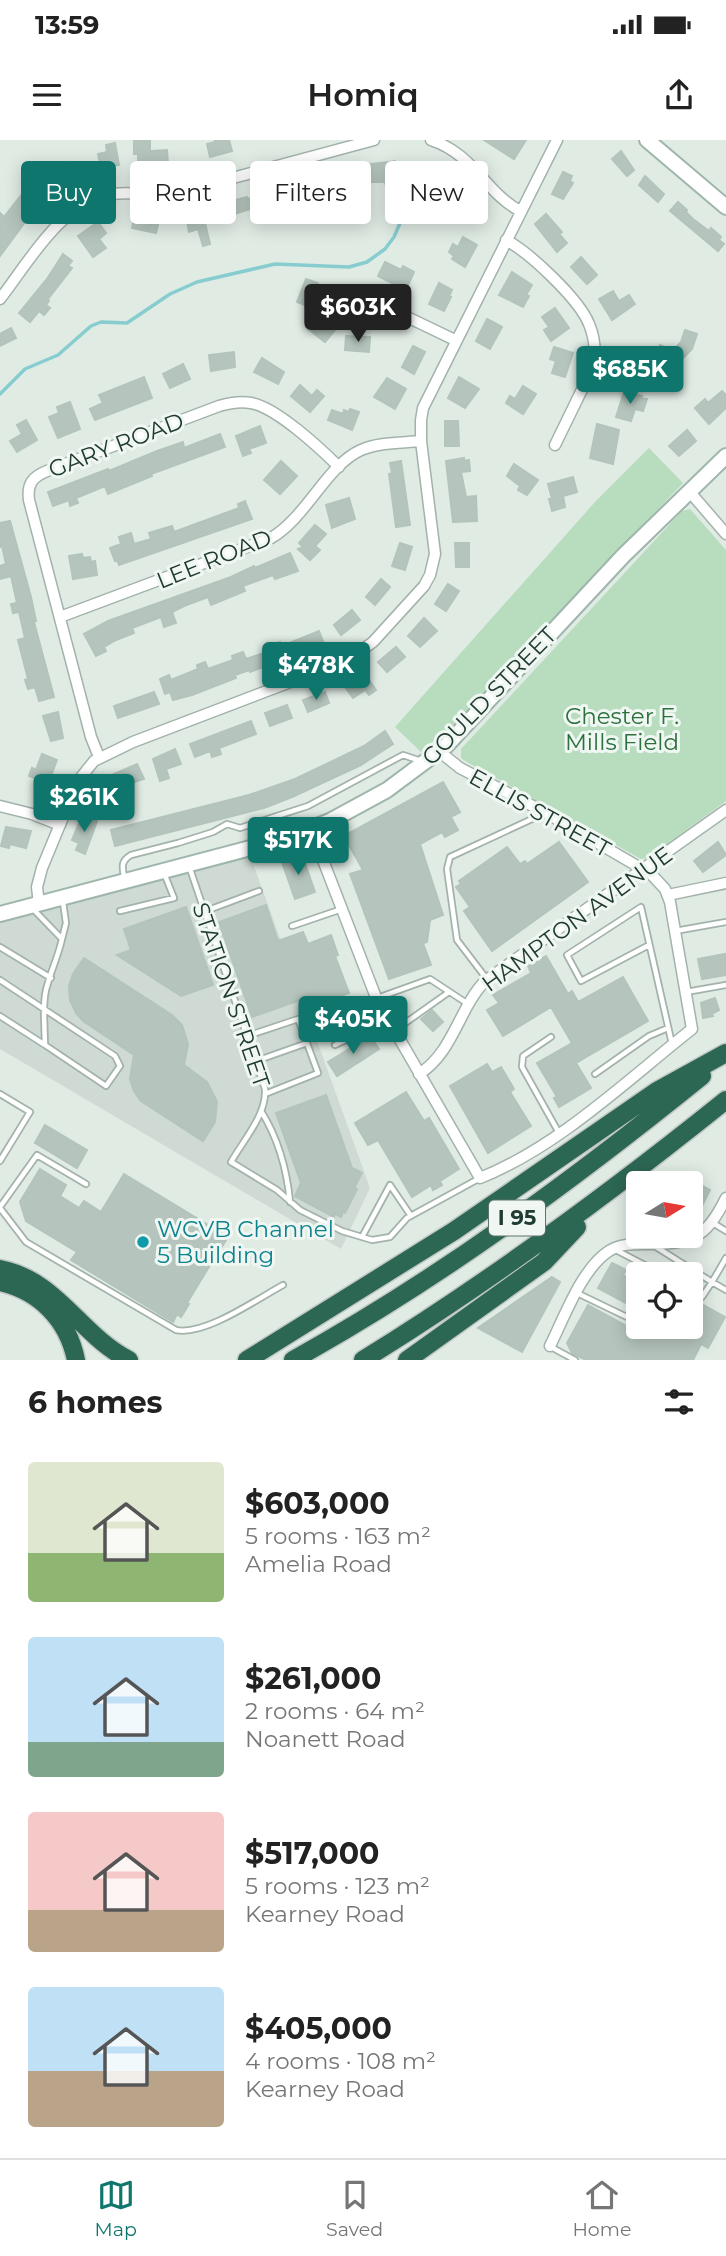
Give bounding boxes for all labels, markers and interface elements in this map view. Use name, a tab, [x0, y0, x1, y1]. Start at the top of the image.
text: 13:59	[35, 9, 99, 41]
text: Homiq	[307, 75, 419, 114]
icon: menu	[28, 76, 66, 114]
icon: share	[660, 76, 698, 114]
chip: Buy	[21, 161, 116, 224]
chip: Rent	[130, 161, 236, 224]
chip: Filters	[250, 161, 371, 224]
chip: New	[385, 161, 488, 224]
pin: $603K	[309, 284, 407, 344]
text: $603K	[320, 293, 396, 321]
pin: $685K	[581, 346, 679, 406]
text: $685K	[592, 355, 668, 383]
street label: GARY ROAD	[44, 406, 188, 484]
street label: LEE ROAD	[152, 523, 276, 595]
street label: GOULD STREET	[416, 620, 563, 771]
pin: $478K	[267, 643, 365, 702]
text: $478K	[278, 651, 354, 679]
park label: Chester F. Mills Field	[565, 702, 679, 756]
street label: ELLIS STREET	[464, 763, 616, 864]
pin: $261K	[35, 774, 133, 834]
text: $261K	[50, 783, 118, 811]
pin: $517K	[249, 818, 347, 877]
text: $517K	[264, 826, 332, 854]
street label: HAMPTON AVENUE	[476, 840, 678, 998]
street label: STATION STREET	[186, 899, 276, 1092]
pin: $405K	[304, 996, 402, 1056]
text: $405K	[314, 1005, 392, 1033]
north arrow	[626, 1171, 704, 1248]
map controls	[626, 1171, 703, 1339]
road number: I 95	[489, 1200, 545, 1236]
place label: WCVB Channel 5 Building	[157, 1215, 334, 1269]
marker: WCVB Channel 5 Building	[135, 1234, 151, 1250]
button: locate	[626, 1262, 703, 1339]
icon: filters	[660, 1383, 698, 1421]
text: 6 homes	[28, 1384, 163, 1421]
text: $603,000	[245, 1485, 390, 1522]
icon: home	[84, 1490, 168, 1574]
text: 5 rooms · 163 m²	[245, 1522, 431, 1550]
text: Amelia Road	[245, 1550, 392, 1578]
text: $261,000	[245, 1660, 381, 1697]
icon: home	[84, 1665, 168, 1749]
text: 2 rooms · 64 m²	[245, 1697, 425, 1725]
text: Noanett Road	[245, 1725, 406, 1753]
text: $517,000	[245, 1835, 379, 1872]
icon: home	[84, 1840, 168, 1924]
text: 5 rooms · 123 m²	[245, 1872, 430, 1900]
text: Kearney Road	[245, 1900, 405, 1928]
text: $405,000	[245, 2010, 392, 2047]
icon: home	[84, 2015, 168, 2099]
text: 4 rooms · 108 m²	[245, 2047, 436, 2075]
text: Kearney Road	[245, 2075, 405, 2103]
tab: Map	[95, 2176, 137, 2241]
tab: Saved	[326, 2176, 383, 2241]
tab: Home	[572, 2176, 631, 2241]

